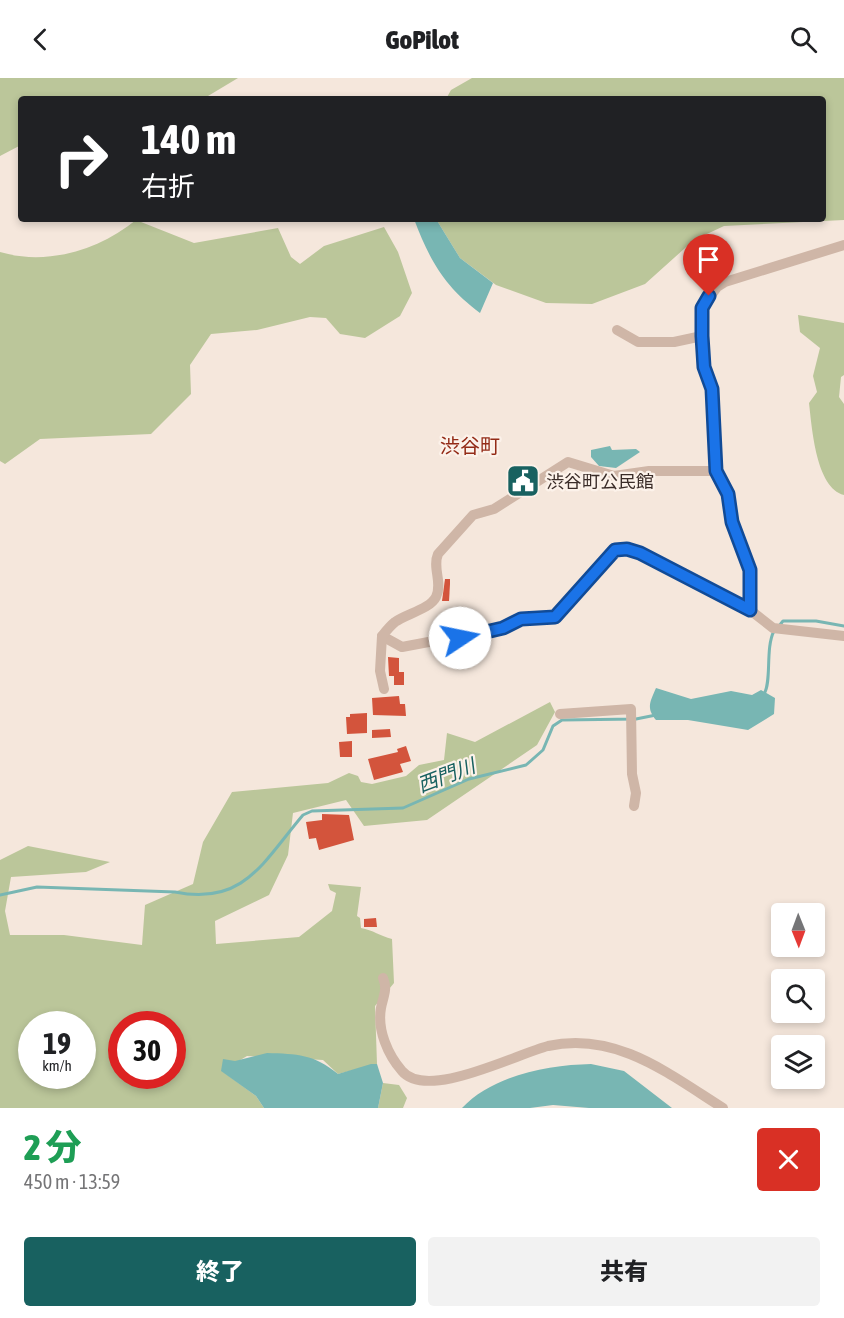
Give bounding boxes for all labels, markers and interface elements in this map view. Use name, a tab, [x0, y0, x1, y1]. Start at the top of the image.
icon: back	[24, 23, 57, 56]
icon: search	[787, 23, 820, 56]
text: GoPilot	[385, 24, 459, 55]
text: 140 m	[141, 115, 236, 163]
icon: right	[42, 120, 120, 198]
text: 右折	[141, 171, 195, 202]
pin	[683, 234, 734, 296]
icon: arrive	[692, 243, 725, 276]
district label: 渋谷町	[440, 434, 500, 457]
public building icon: 渋谷町公民館	[505, 463, 541, 499]
place label: 渋谷町公民館	[546, 471, 654, 492]
position arrow	[428, 606, 492, 670]
water label: 西門川	[414, 753, 480, 796]
north arrow	[771, 903, 825, 957]
map controls	[771, 903, 825, 1089]
button: search	[771, 969, 825, 1023]
speed limit sign: 30	[108, 1011, 186, 1089]
text: 19	[43, 1026, 71, 1060]
button: layers	[771, 1035, 825, 1089]
text: km/h	[42, 1057, 72, 1074]
text: 2 分	[24, 1126, 82, 1168]
button: close	[757, 1128, 820, 1191]
text: 450 m · 13:59	[24, 1170, 120, 1193]
button: 終了	[24, 1237, 416, 1306]
button: 共有	[428, 1237, 820, 1306]

